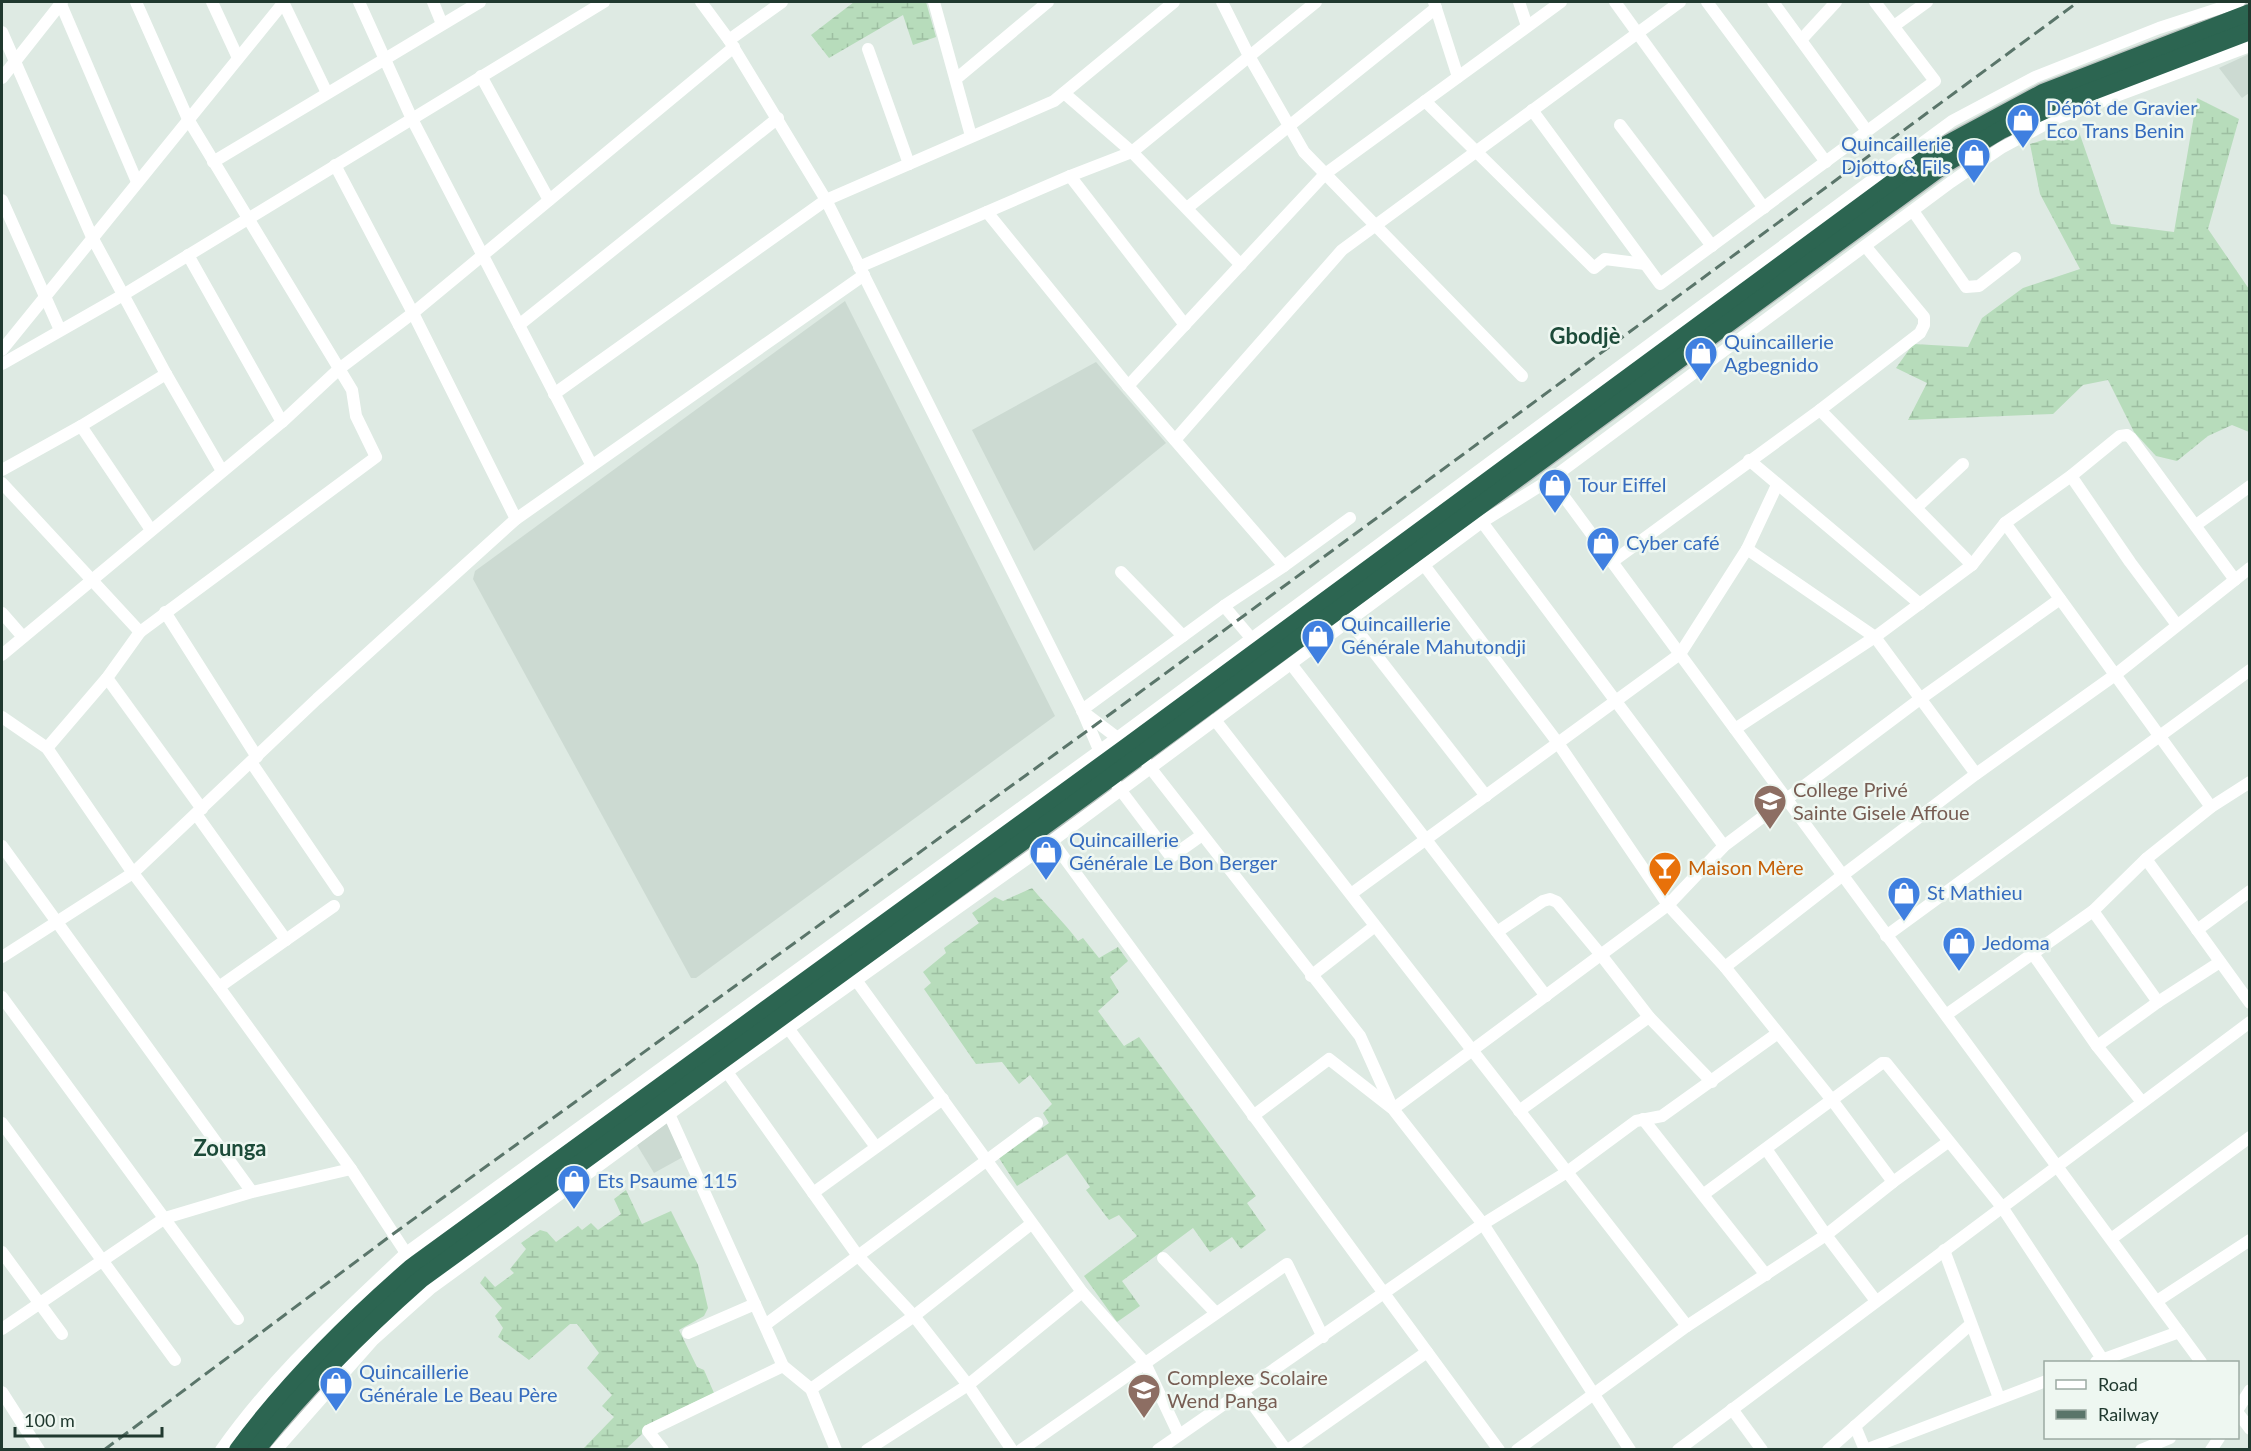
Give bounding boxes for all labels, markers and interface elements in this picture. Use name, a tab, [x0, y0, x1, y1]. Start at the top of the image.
place label: Dépôt de Gravier Eco Trans Benin	[2046, 95, 2198, 142]
shop icon: Dépôt de Gravier Eco Trans Benin	[2005, 102, 2041, 149]
place label: Quincaillerie Djotto & Fils	[1841, 131, 1951, 178]
shop icon: Quincaillerie Djotto & Fils	[1956, 137, 1992, 184]
district label: Gbodjè	[1550, 322, 1621, 349]
place label: Quincaillerie Agbegnido	[1724, 329, 1834, 376]
shop icon: Quincaillerie Agbegnido	[1683, 335, 1719, 382]
shop icon: Tour Eiffel	[1537, 467, 1573, 514]
place label: Tour Eiffel	[1578, 472, 1666, 496]
shop icon: Cyber café	[1585, 525, 1621, 572]
place label: Cyber café	[1626, 530, 1720, 554]
place label: Quincaillerie Générale Mahutondji	[1341, 611, 1526, 658]
shop icon: Quincaillerie Générale Mahutondji	[1300, 618, 1336, 665]
place label: College Privé Sainte Gisele Affoue	[1793, 777, 1970, 824]
school or university icon: College Privé Sainte Gisele Affoue	[1752, 783, 1788, 830]
place label: Quincaillerie Générale Le Bon Berger	[1069, 827, 1278, 874]
shop icon: Quincaillerie Générale Le Bon Berger	[1028, 834, 1064, 881]
bar icon: Maison Mère	[1647, 850, 1683, 897]
place label: Maison Mère	[1688, 855, 1804, 879]
shop icon: St Mathieu	[1886, 875, 1922, 922]
place label: St Mathieu	[1927, 880, 2023, 904]
shop icon: Jedoma	[1941, 925, 1977, 972]
place label: Jedoma	[1982, 930, 2050, 954]
district label: Zounga	[193, 1134, 267, 1161]
shop icon: Ets Psaume 115	[556, 1163, 592, 1210]
place label: Ets Psaume 115	[597, 1168, 738, 1192]
place label: Quincaillerie Générale Le Beau Père	[359, 1359, 557, 1406]
legend	[2044, 1361, 2239, 1439]
shop icon: Quincaillerie Générale Le Beau Père	[318, 1365, 354, 1412]
place label: Complexe Scolaire Wend Panga	[1167, 1365, 1328, 1412]
school or university icon: Complexe Scolaire Wend Panga	[1126, 1372, 1162, 1419]
text: Road	[2098, 1373, 2138, 1395]
scale bar	[15, 1400, 162, 1438]
text: Railway	[2098, 1403, 2159, 1425]
text: 100 m	[24, 1409, 75, 1431]

